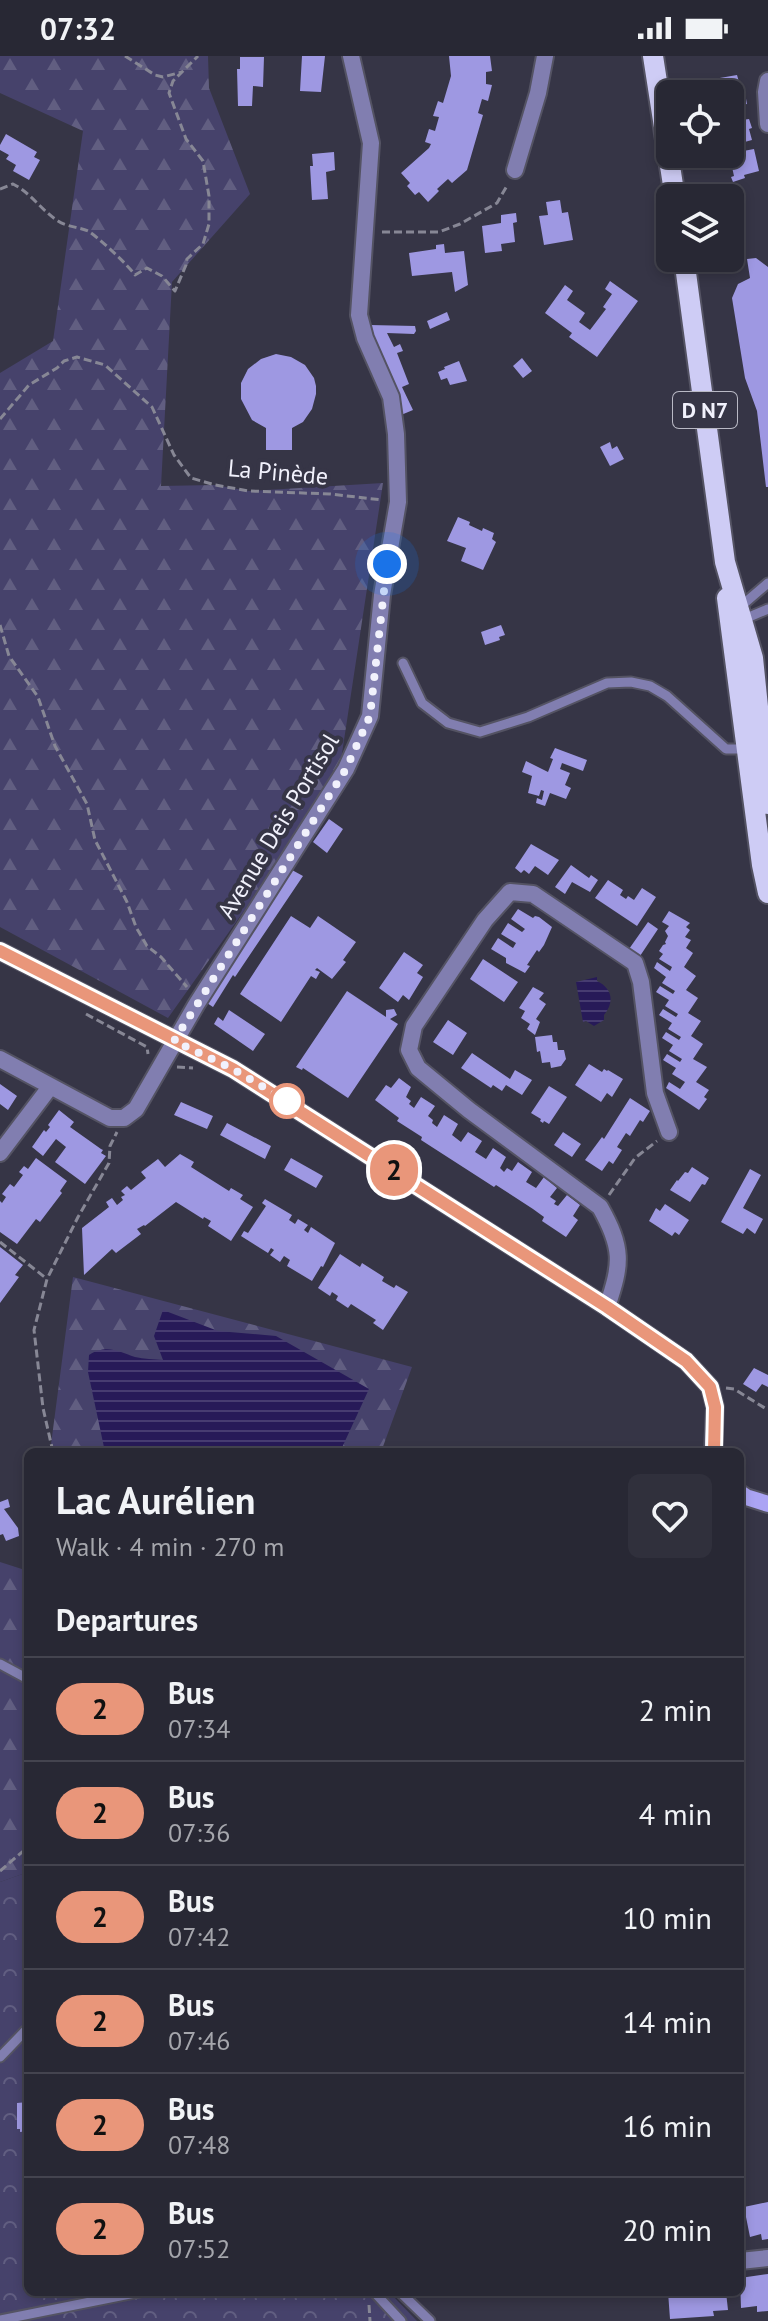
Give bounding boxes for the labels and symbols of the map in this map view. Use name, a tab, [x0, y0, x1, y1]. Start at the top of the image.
road number: D N7	[673, 392, 737, 428]
street label: La Pinède	[227, 452, 329, 492]
your location	[367, 544, 407, 584]
street label: Avenue Deis Portisol	[210, 728, 346, 924]
unlabelled marker	[270, 1084, 304, 1118]
line badge: 2	[368, 1144, 420, 1196]

